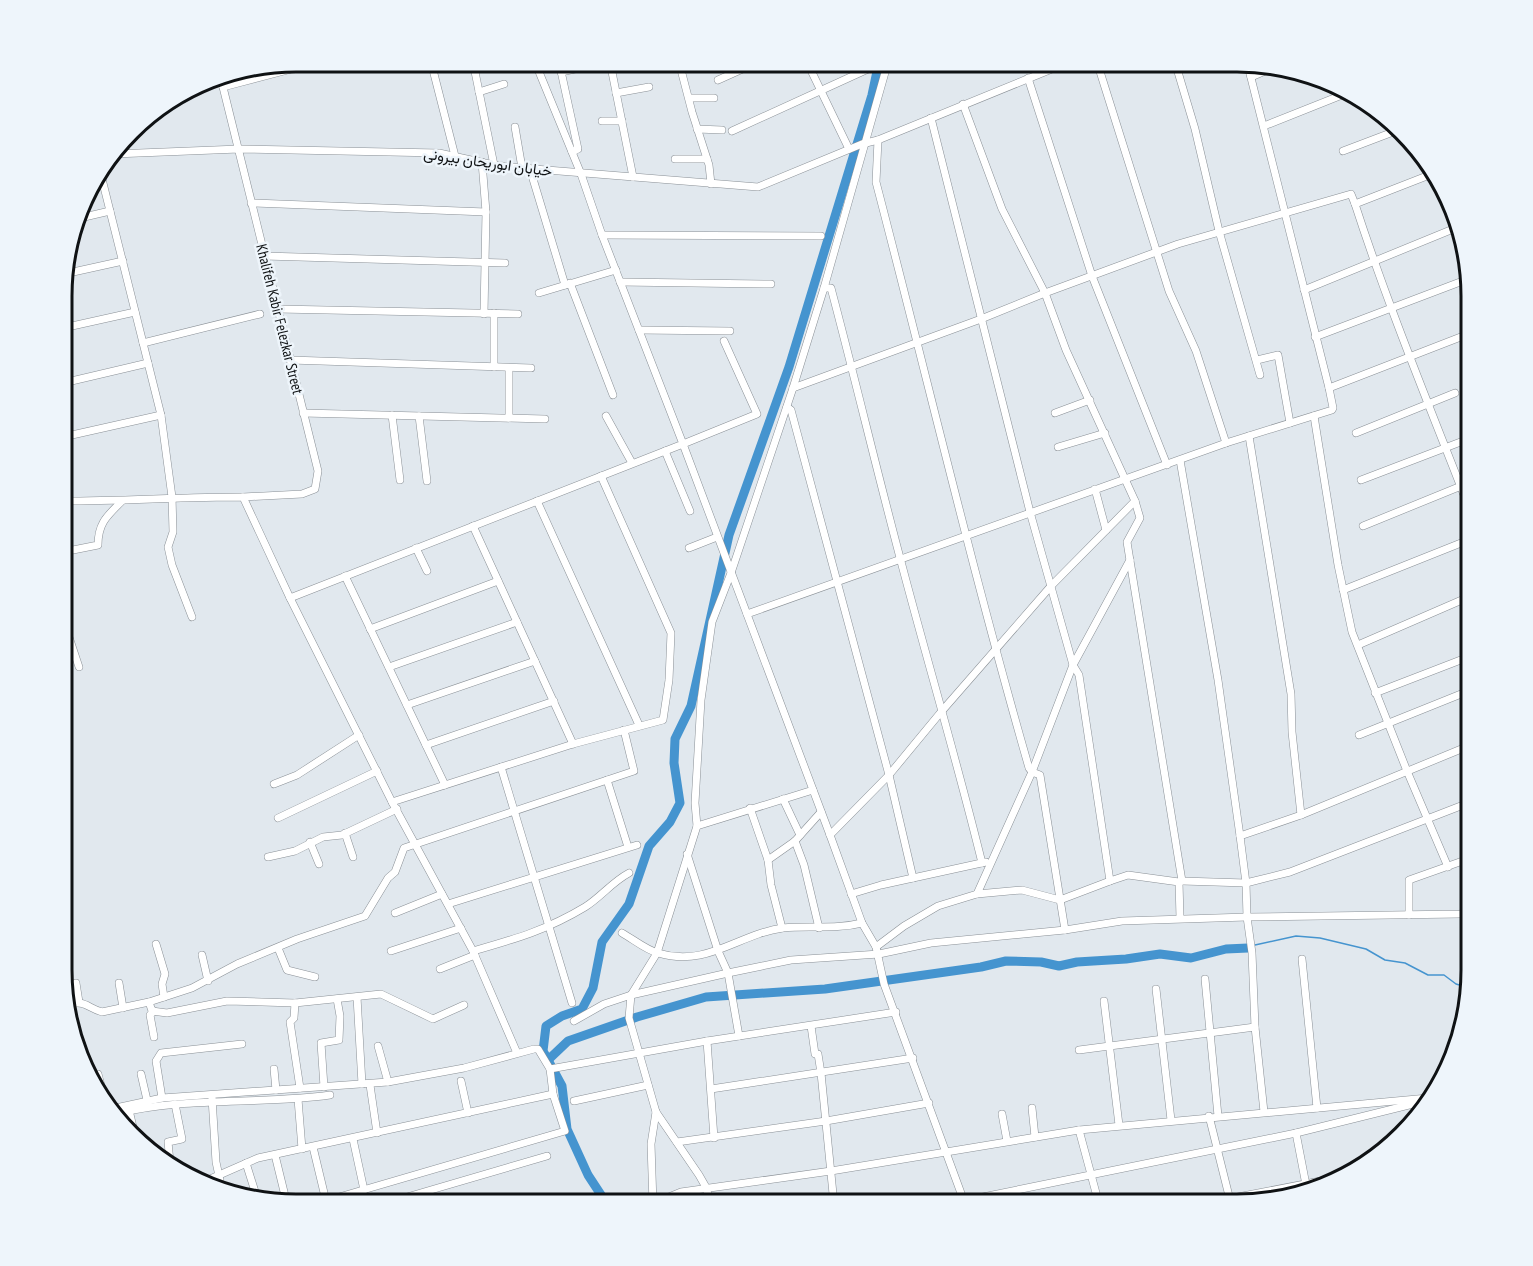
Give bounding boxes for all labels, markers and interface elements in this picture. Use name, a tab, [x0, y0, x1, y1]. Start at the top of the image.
street label: خیابان ابوریحان بیرونی	[422, 144, 553, 181]
street label: Khalifeh Kabir Felezkar Street	[252, 242, 308, 396]

